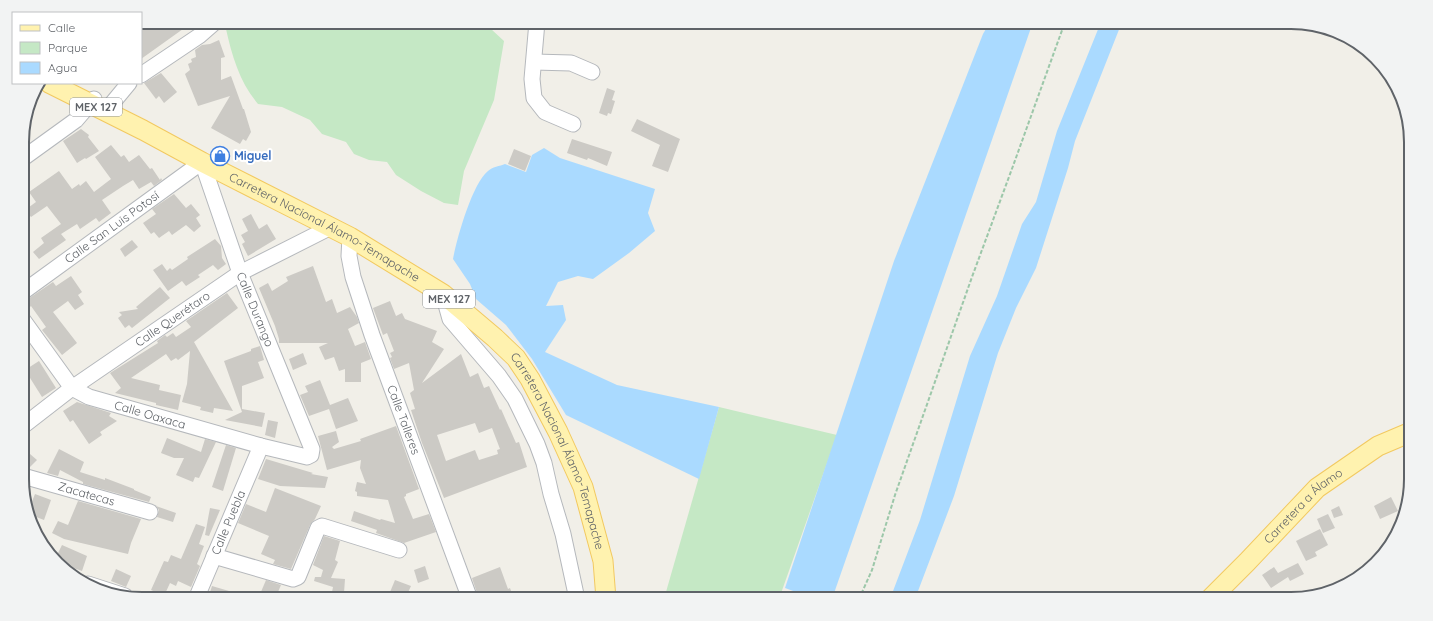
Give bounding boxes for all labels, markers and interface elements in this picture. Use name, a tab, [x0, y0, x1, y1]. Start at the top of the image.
legend	[12, 12, 142, 84]
text: Calle	[48, 20, 76, 35]
text: Parque	[48, 40, 88, 55]
text: Agua	[48, 60, 77, 75]
road number: MEX 127	[70, 98, 122, 116]
shop icon: Miguel	[209, 145, 231, 167]
place label: Miguel	[234, 148, 272, 163]
street label: Carretera Nacional Álamo-Temapache	[227, 169, 423, 285]
street label: Calle San Luis Potosí	[61, 187, 162, 266]
street label: Calle Durango	[233, 270, 277, 349]
street label: Calle Querétaro	[132, 288, 213, 350]
road number: MEX 127	[423, 290, 475, 308]
street label: Carretera Nacional Álamo-Temapache	[508, 349, 608, 551]
street label: Calle Talleres	[384, 383, 424, 457]
street label: Calle Oaxaca	[113, 397, 188, 432]
street label: Carretera a Álamo	[1260, 465, 1345, 546]
street label: Zacatecas	[56, 478, 117, 509]
street label: Calle Puebla	[208, 488, 248, 557]

